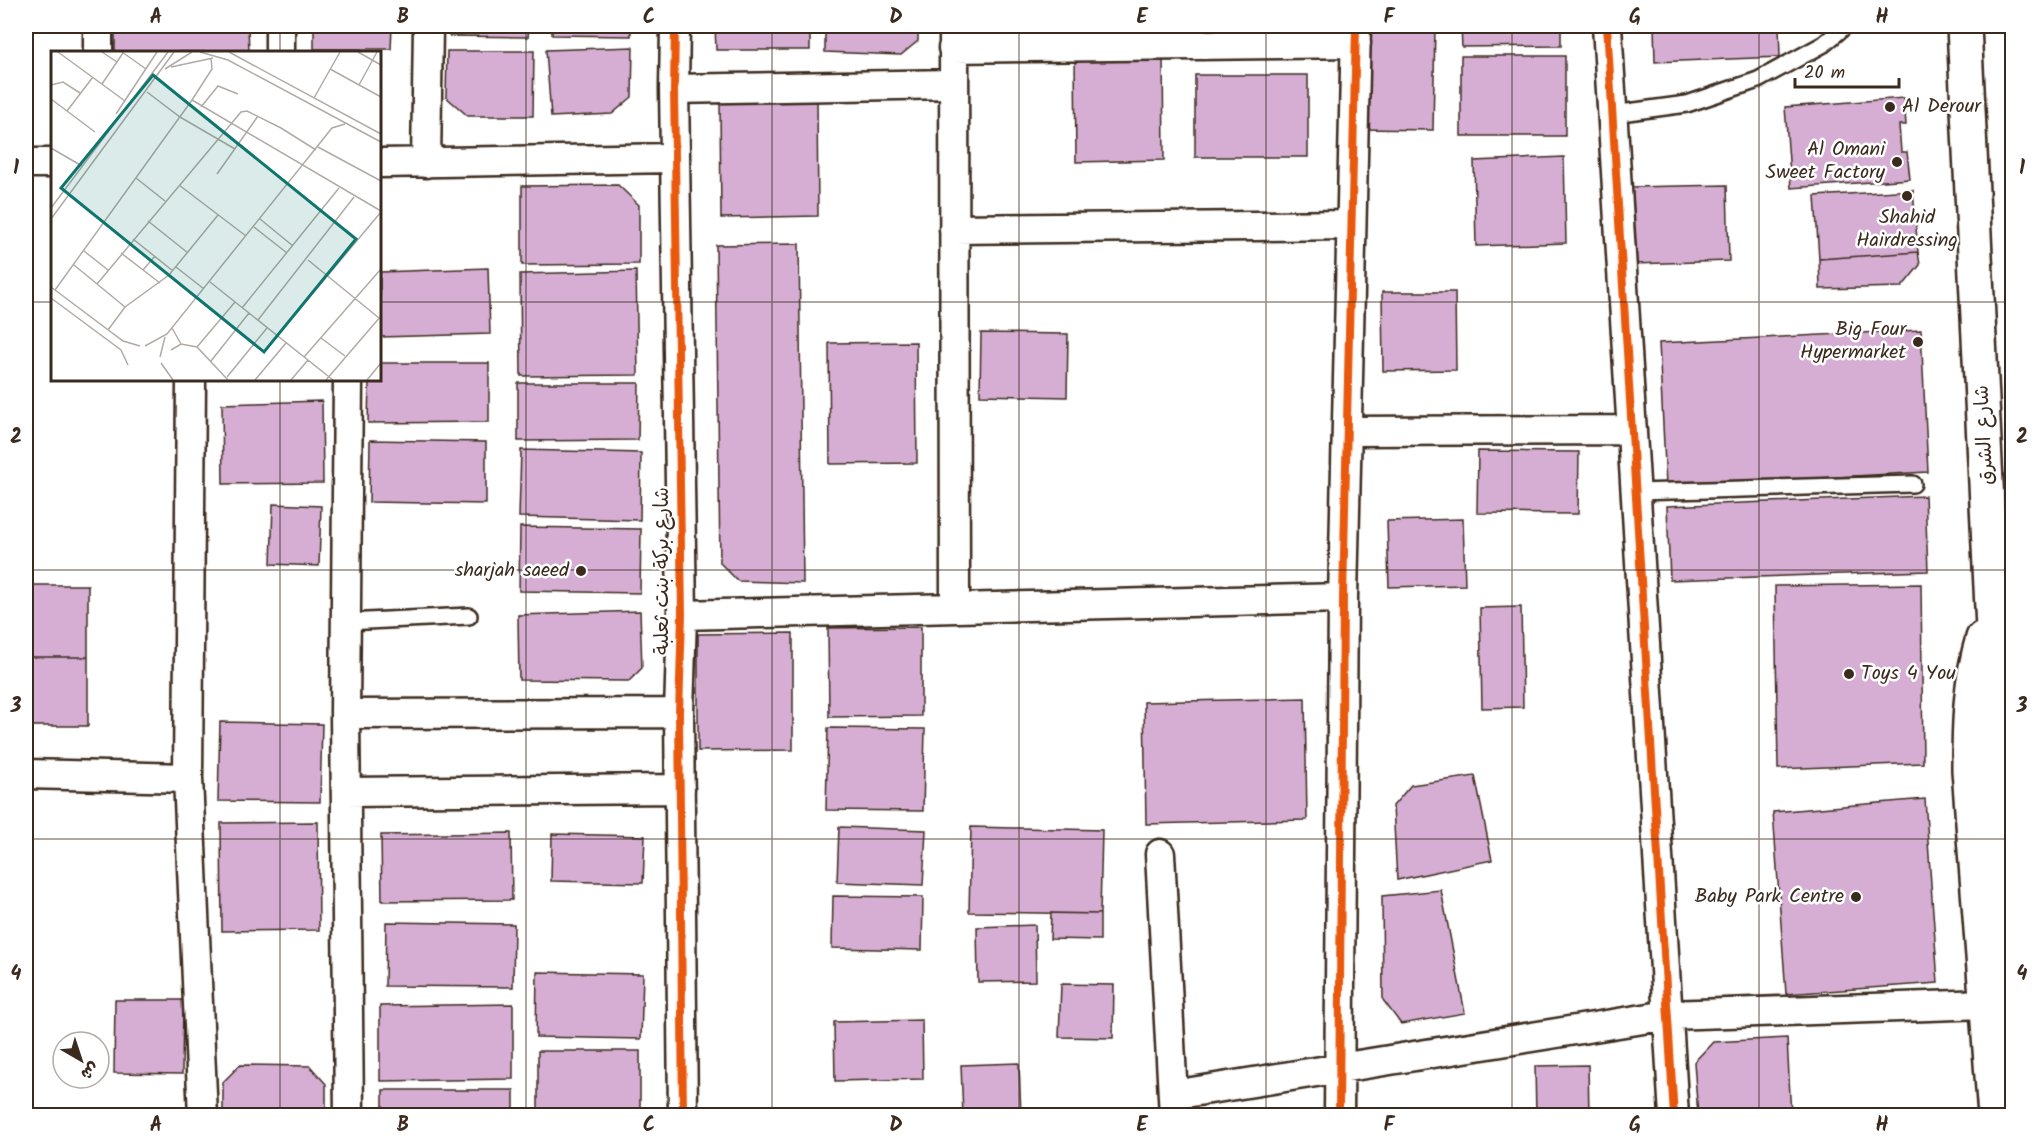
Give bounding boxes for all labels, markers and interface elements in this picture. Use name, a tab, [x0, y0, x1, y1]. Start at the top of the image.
text: A	[150, 2, 162, 34]
text: B	[397, 2, 409, 34]
text: C	[643, 2, 655, 34]
text: D	[889, 2, 903, 34]
text: E	[1136, 2, 1148, 34]
text: F	[1384, 2, 1396, 34]
text: G	[1629, 2, 1641, 34]
text: H	[1875, 2, 1889, 34]
inset map	[51, 51, 381, 381]
scale bar	[1795, 51, 1898, 89]
text: 20 m	[1804, 59, 1845, 88]
place label: Al Derour	[1902, 91, 1982, 123]
marker: Al Derour	[1883, 100, 1897, 114]
place label: Al Omani Sweet Factory	[1766, 134, 1886, 189]
text: 1	[13, 153, 19, 185]
text: 1	[2019, 153, 2025, 185]
marker: Al Omani Sweet Factory	[1890, 155, 1904, 169]
marker: Shahid Hairdressing	[1900, 189, 1914, 203]
place label: Shahid Hairdressing	[1856, 202, 1958, 257]
place label: Big Four Hypermarket	[1800, 314, 1907, 369]
marker: Big Four Hypermarket	[1911, 335, 1925, 349]
street label: شارع الشرق	[1966, 384, 2004, 486]
text: 2	[10, 422, 22, 454]
text: 2	[2016, 422, 2028, 454]
street label: شارع بركة بنت ثعلبة	[647, 487, 679, 655]
place label: sharjah saeed	[455, 555, 570, 587]
marker: sharjah saeed	[574, 564, 588, 578]
place label: Toys 4 You	[1861, 658, 1956, 690]
marker: Toys 4 You	[1842, 667, 1856, 681]
text: 3	[10, 691, 22, 723]
text: 3	[2016, 691, 2028, 723]
place label: Baby Park Centre	[1695, 881, 1844, 913]
marker: Baby Park Centre	[1849, 890, 1863, 904]
text: 4	[11, 959, 22, 991]
text: 4	[2017, 959, 2028, 991]
north arrow	[51, 1030, 111, 1090]
text: ش	[75, 1055, 104, 1086]
text: A	[150, 1110, 162, 1141]
text: B	[397, 1110, 409, 1141]
text: C	[643, 1110, 655, 1141]
text: D	[889, 1110, 903, 1141]
text: E	[1136, 1110, 1148, 1141]
text: F	[1384, 1110, 1396, 1141]
text: G	[1629, 1110, 1641, 1141]
text: H	[1875, 1110, 1889, 1141]

